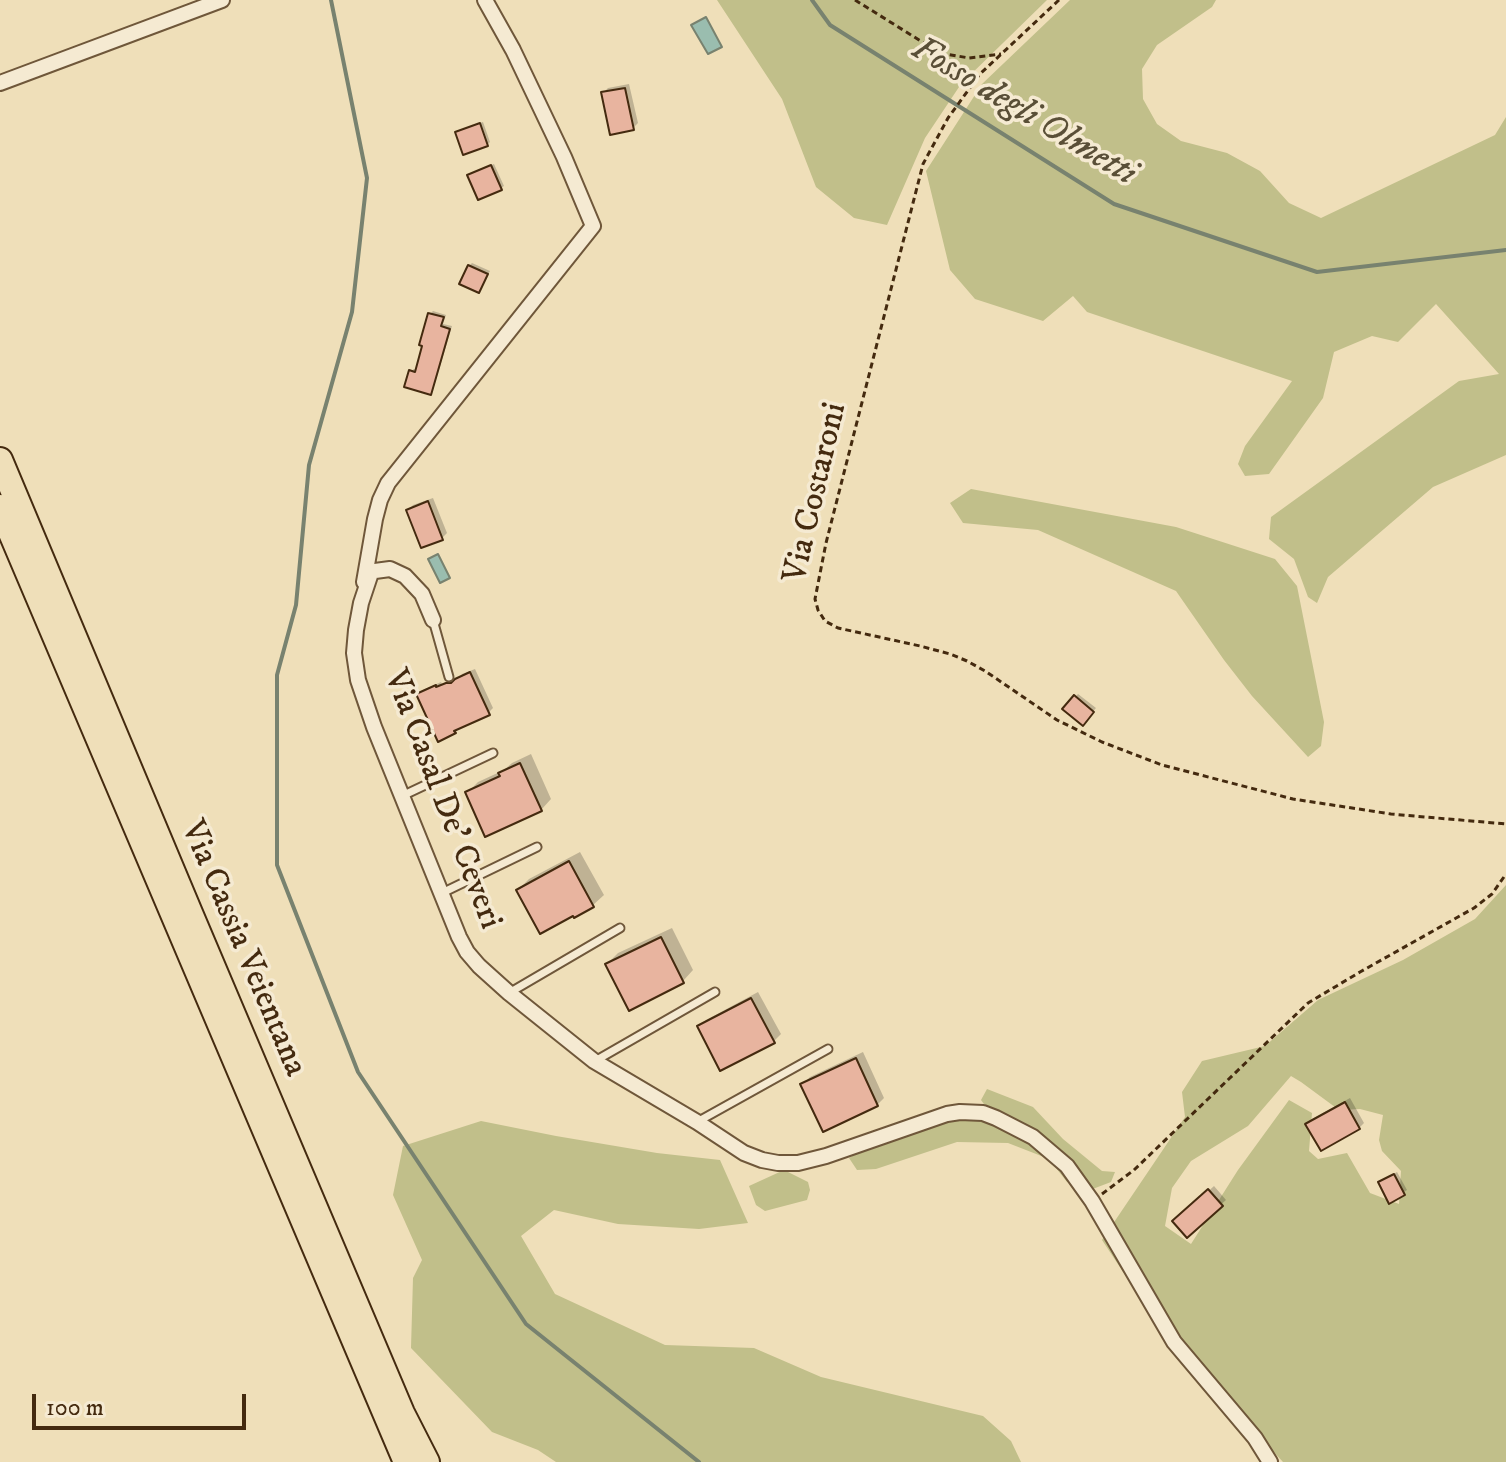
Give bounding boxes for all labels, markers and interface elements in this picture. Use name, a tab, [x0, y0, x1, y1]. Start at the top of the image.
water label: Fosso degli Olmetti	[903, 29, 1143, 197]
street label: Via Costaroni	[777, 399, 857, 587]
street label: Via Casal De' Ceveri	[373, 665, 509, 935]
street label: Via Cassia Veientana	[170, 815, 314, 1083]
scale bar	[36, 1378, 250, 1428]
text: 100 m	[46, 1393, 104, 1423]

